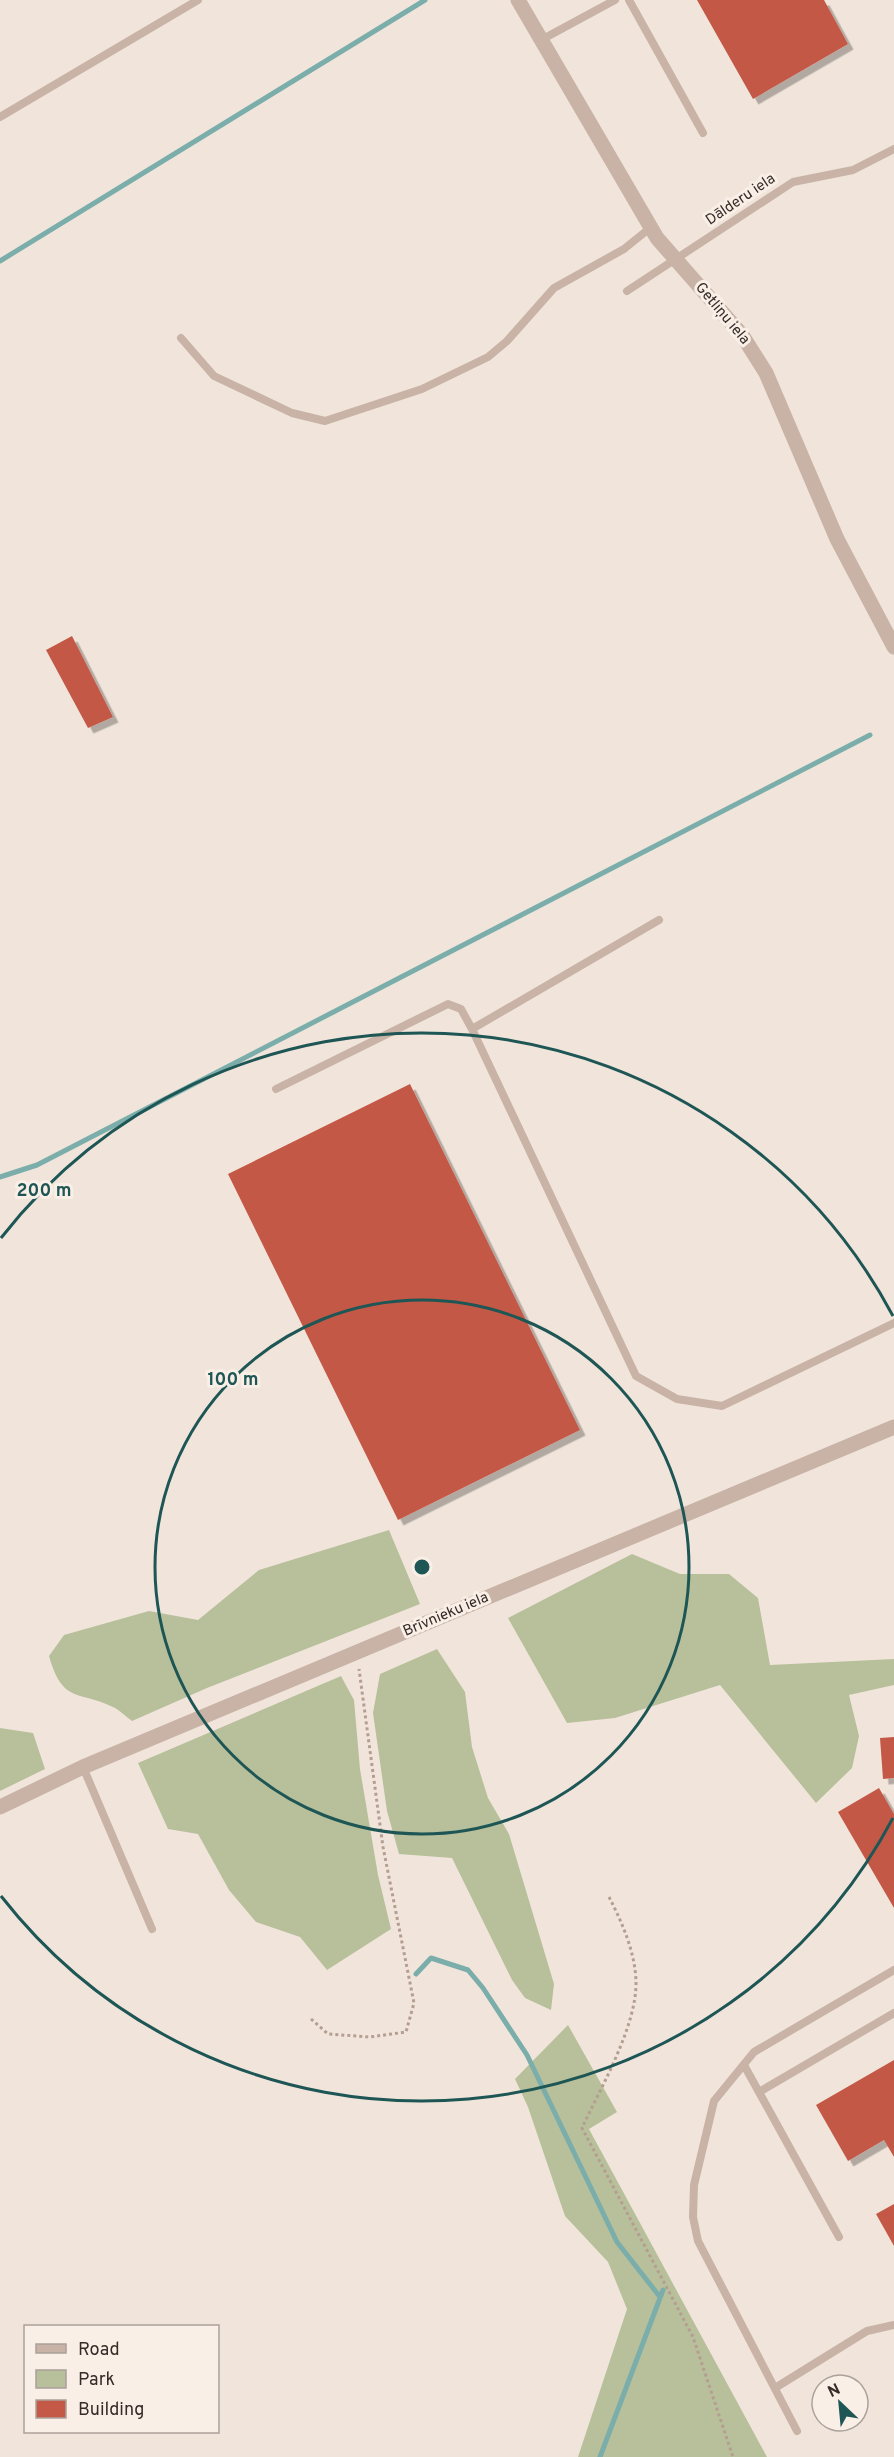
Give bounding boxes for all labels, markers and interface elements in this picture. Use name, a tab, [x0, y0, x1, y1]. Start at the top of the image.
street label: Dālderu iela	[703, 170, 779, 230]
street label: Getliņu iela	[690, 279, 754, 349]
text: 200 m	[16, 1180, 72, 1203]
text: 100 m	[207, 1369, 259, 1392]
centre of rings	[412, 1557, 432, 1577]
street label: Brīvnieku iela	[400, 1588, 492, 1642]
legend	[24, 2325, 219, 2433]
text: Road	[78, 2339, 120, 2362]
text: Park	[78, 2369, 115, 2392]
north arrow	[810, 2373, 870, 2433]
text: N	[825, 2380, 844, 2403]
text: Building	[78, 2399, 144, 2422]

